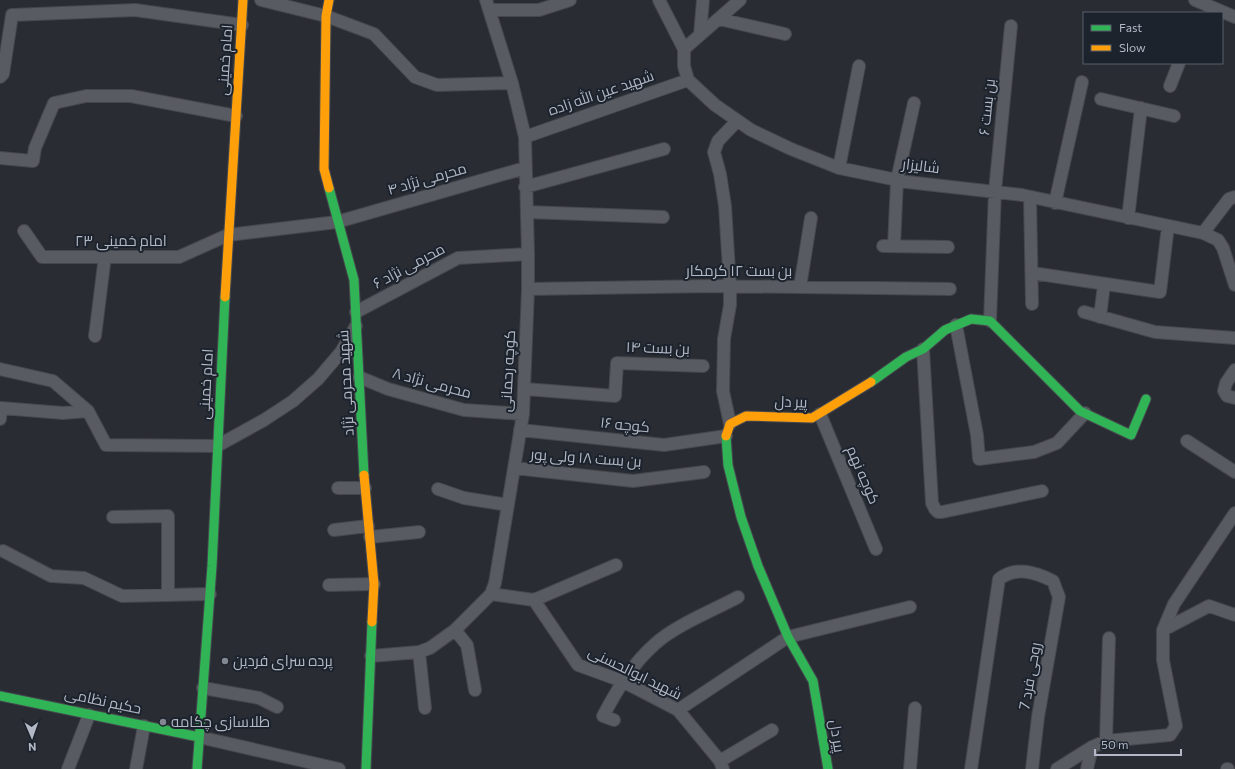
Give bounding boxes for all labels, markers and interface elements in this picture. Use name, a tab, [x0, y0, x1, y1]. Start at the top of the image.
legend	[1083, 12, 1223, 64]
text: Fast	[1119, 20, 1142, 34]
street label: امام خمینی	[213, 24, 237, 96]
text: Slow	[1119, 40, 1146, 54]
street label: شهید عین الله زاده	[545, 65, 657, 121]
street label: بن بست ۶	[974, 78, 1000, 136]
street label: شالیزار	[900, 154, 941, 177]
street label: محرمی نژاد ۴	[385, 158, 469, 200]
street label: امام خمینی ۲۳	[75, 231, 167, 251]
street label: محرمی نژاد ۶	[370, 239, 448, 293]
street label: بن بست ۱۲ کرمکار	[685, 261, 792, 281]
street label: شهید محرمی نژاد	[333, 329, 359, 437]
street label: کوچه رحمانی	[496, 330, 520, 412]
street label: بن بست ۱۴	[626, 337, 690, 359]
street label: امام خمینی	[194, 348, 218, 420]
street label: محرمی نژاد ۸	[390, 363, 474, 403]
street label: پیر دل	[774, 391, 808, 413]
street label: کوچه ۱۶	[599, 412, 651, 438]
street label: کوچه نهم	[842, 443, 884, 507]
street label: بن بست ۱۸ ولی پور	[529, 444, 642, 472]
street label: روحی فرد 7	[1014, 641, 1046, 711]
street label: شهید ابوالحسنی	[585, 642, 685, 704]
place label: پرده سرای فردین	[233, 651, 333, 671]
marker: پرده سرای فردین	[220, 656, 230, 666]
street label: حکیم نظامی	[63, 683, 143, 719]
place label: طلاسازی چکامه	[171, 712, 270, 732]
north arrow	[12, 717, 52, 757]
marker: طلاسازی چکامه	[158, 717, 168, 727]
street label: پیر دل	[825, 718, 849, 754]
scale bar	[1095, 731, 1181, 757]
text: 50 m	[1101, 737, 1129, 751]
text: N	[28, 741, 37, 754]

